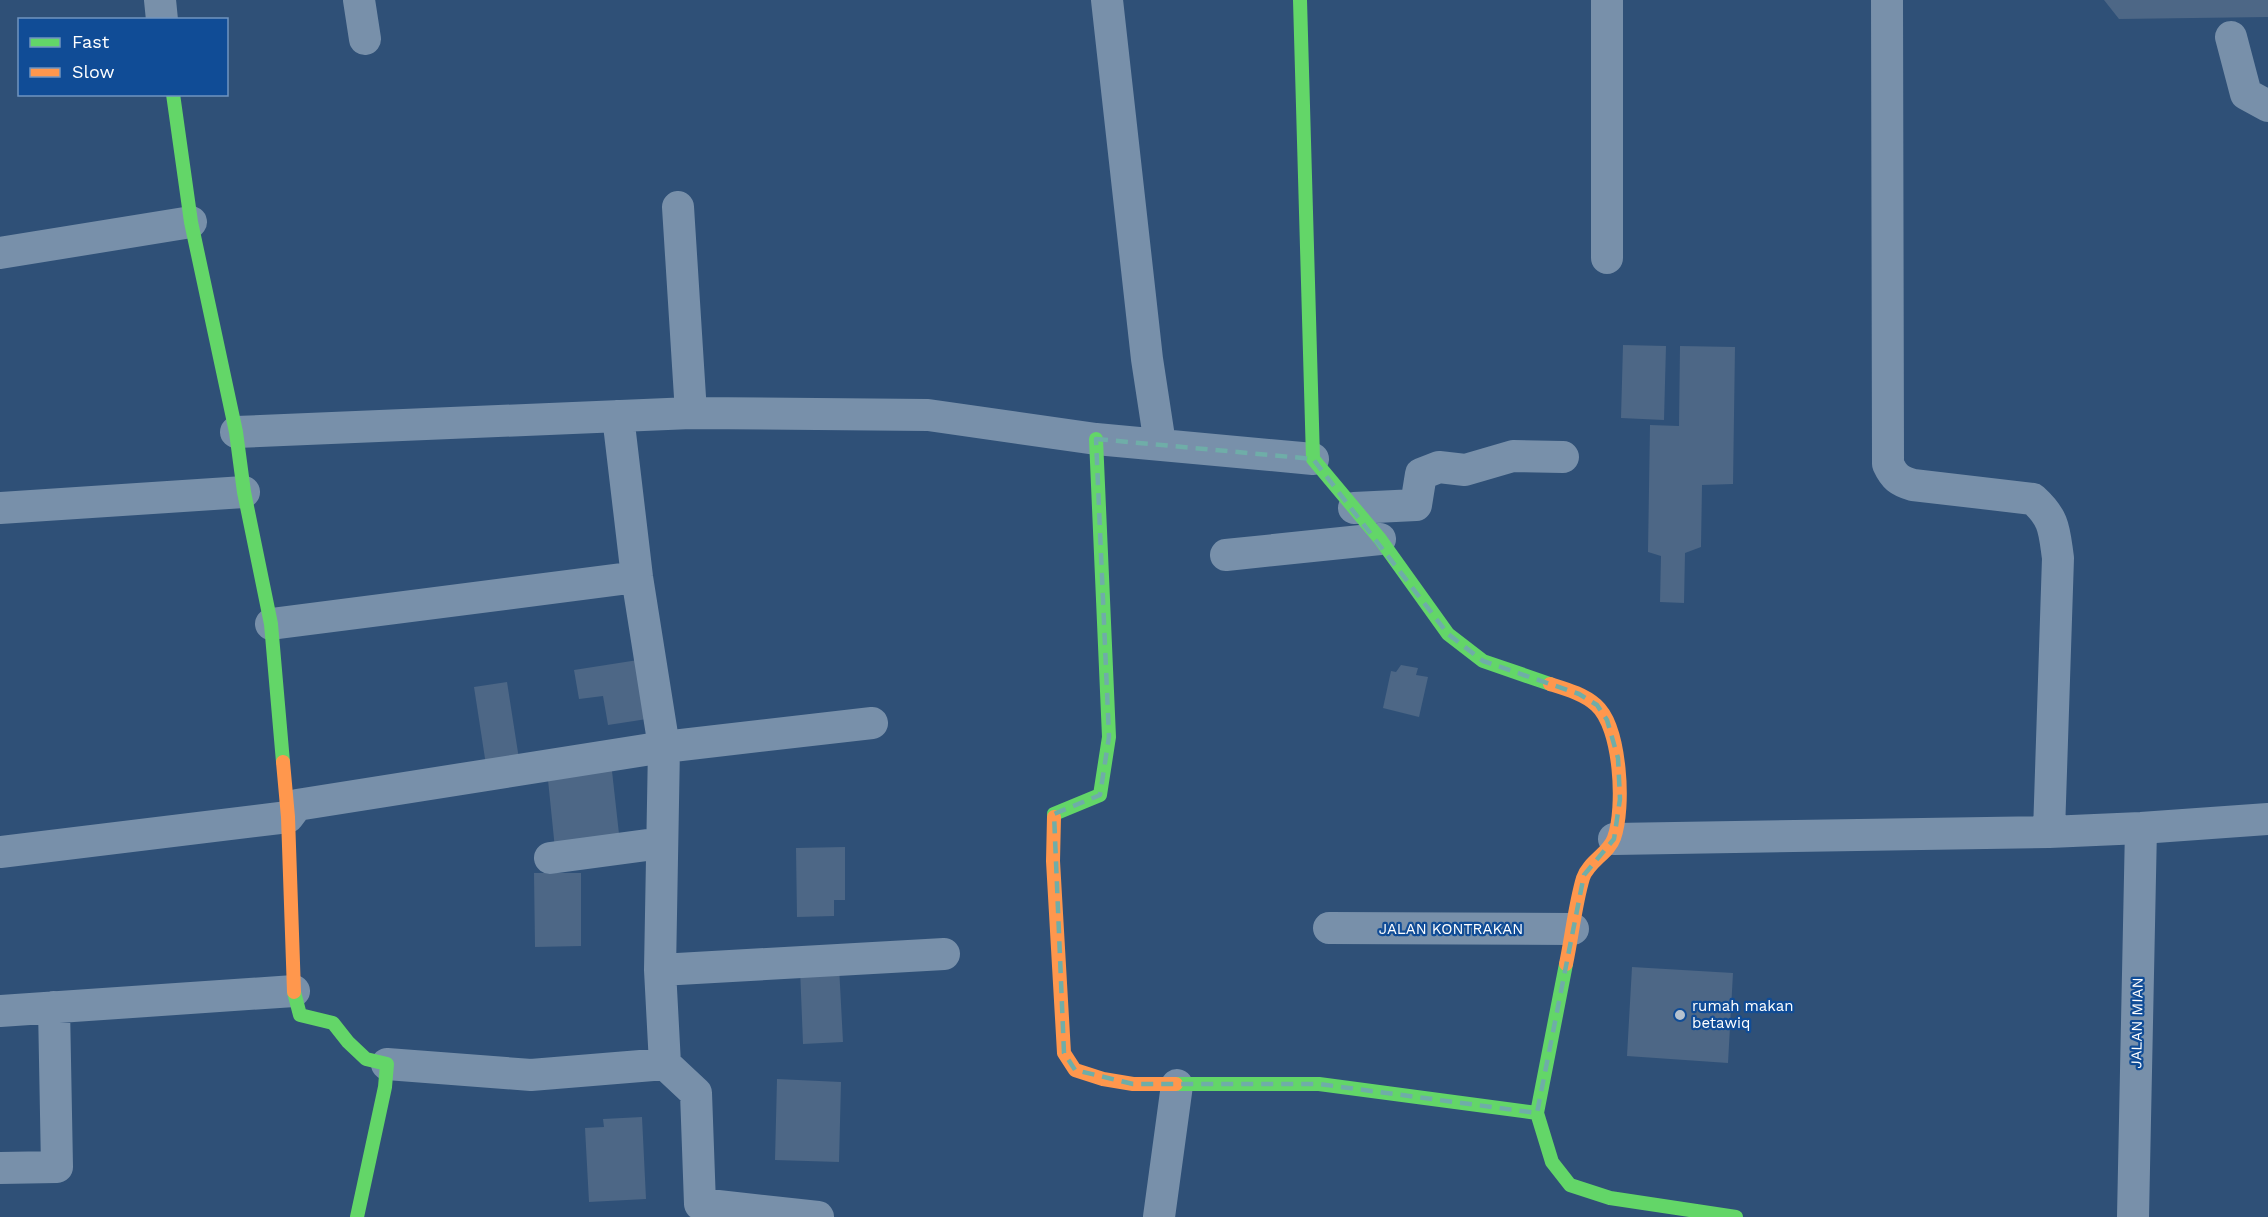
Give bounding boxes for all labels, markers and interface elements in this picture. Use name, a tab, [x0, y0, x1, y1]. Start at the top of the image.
legend	[18, 18, 228, 96]
text: Fast	[72, 31, 110, 52]
text: Slow	[72, 61, 115, 82]
street label: JALAN KONTRAKAN	[1379, 920, 1523, 938]
street label: JALAN MIAN	[2127, 977, 2147, 1069]
place label: rumah makan betawiq	[1692, 997, 1793, 1032]
marker: rumah makan betawiq	[1673, 1008, 1687, 1022]

